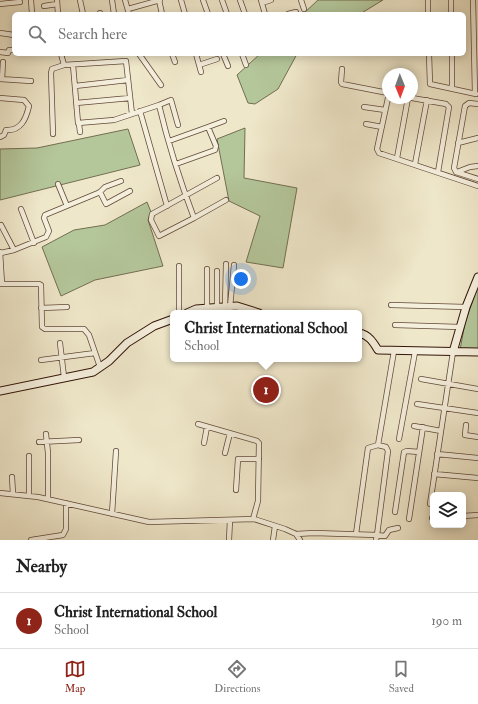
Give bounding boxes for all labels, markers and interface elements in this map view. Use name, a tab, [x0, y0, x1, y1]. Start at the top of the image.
search box	[12, 12, 466, 56]
icon: search	[26, 23, 48, 45]
text: Search here	[58, 25, 127, 44]
north arrow	[382, 68, 418, 104]
your location	[231, 269, 251, 289]
popup	[170, 310, 362, 362]
text: Christ International School	[184, 319, 348, 338]
text: School	[184, 338, 219, 354]
pin: 1	[253, 375, 279, 405]
map controls	[430, 492, 466, 528]
button: layers	[430, 492, 466, 528]
text: Nearby	[16, 556, 67, 577]
text: Christ International School	[54, 603, 217, 622]
text: 1	[27, 613, 31, 629]
text: 190 m	[431, 613, 462, 629]
text: School	[54, 622, 89, 638]
tab: Map	[64, 658, 86, 695]
tab: Directions	[214, 658, 261, 695]
tab: Saved	[389, 658, 414, 695]

